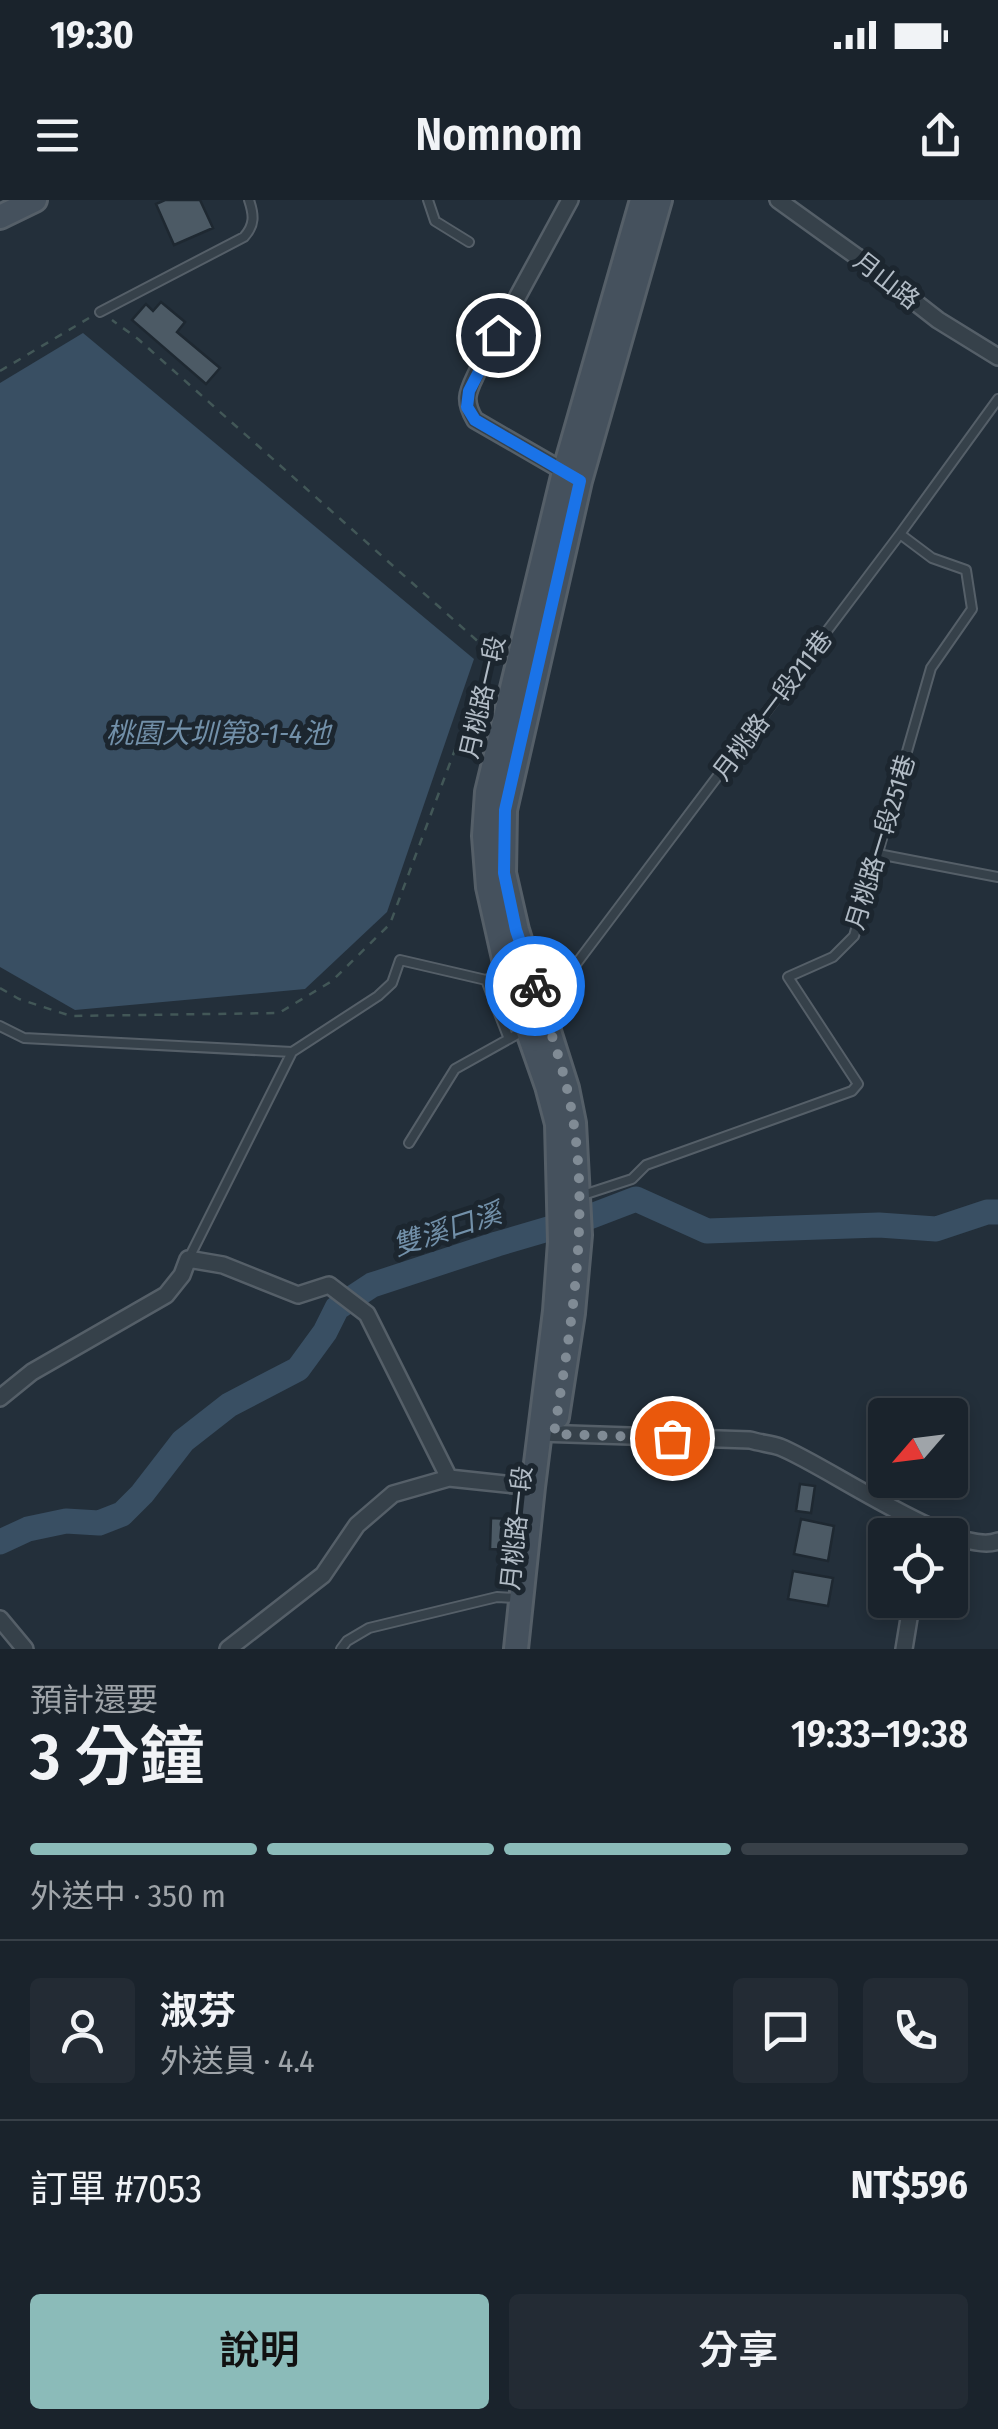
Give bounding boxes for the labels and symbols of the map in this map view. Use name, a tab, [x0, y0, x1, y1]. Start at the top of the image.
street label: 月山路	[848, 246, 925, 316]
pin	[456, 293, 541, 378]
street label: 月桃路一段211巷	[707, 625, 839, 786]
street label: 月桃路一段	[454, 633, 512, 762]
water label: 桃園大圳第8-1-4池	[106, 717, 333, 750]
street label: 月桃路一段251巷	[840, 751, 922, 933]
courier	[485, 936, 585, 1036]
water label: 雙溪口溪	[389, 1195, 509, 1262]
pin	[630, 1396, 715, 1481]
north arrow	[868, 1398, 968, 1498]
street label: 月桃路一段	[496, 1464, 538, 1592]

